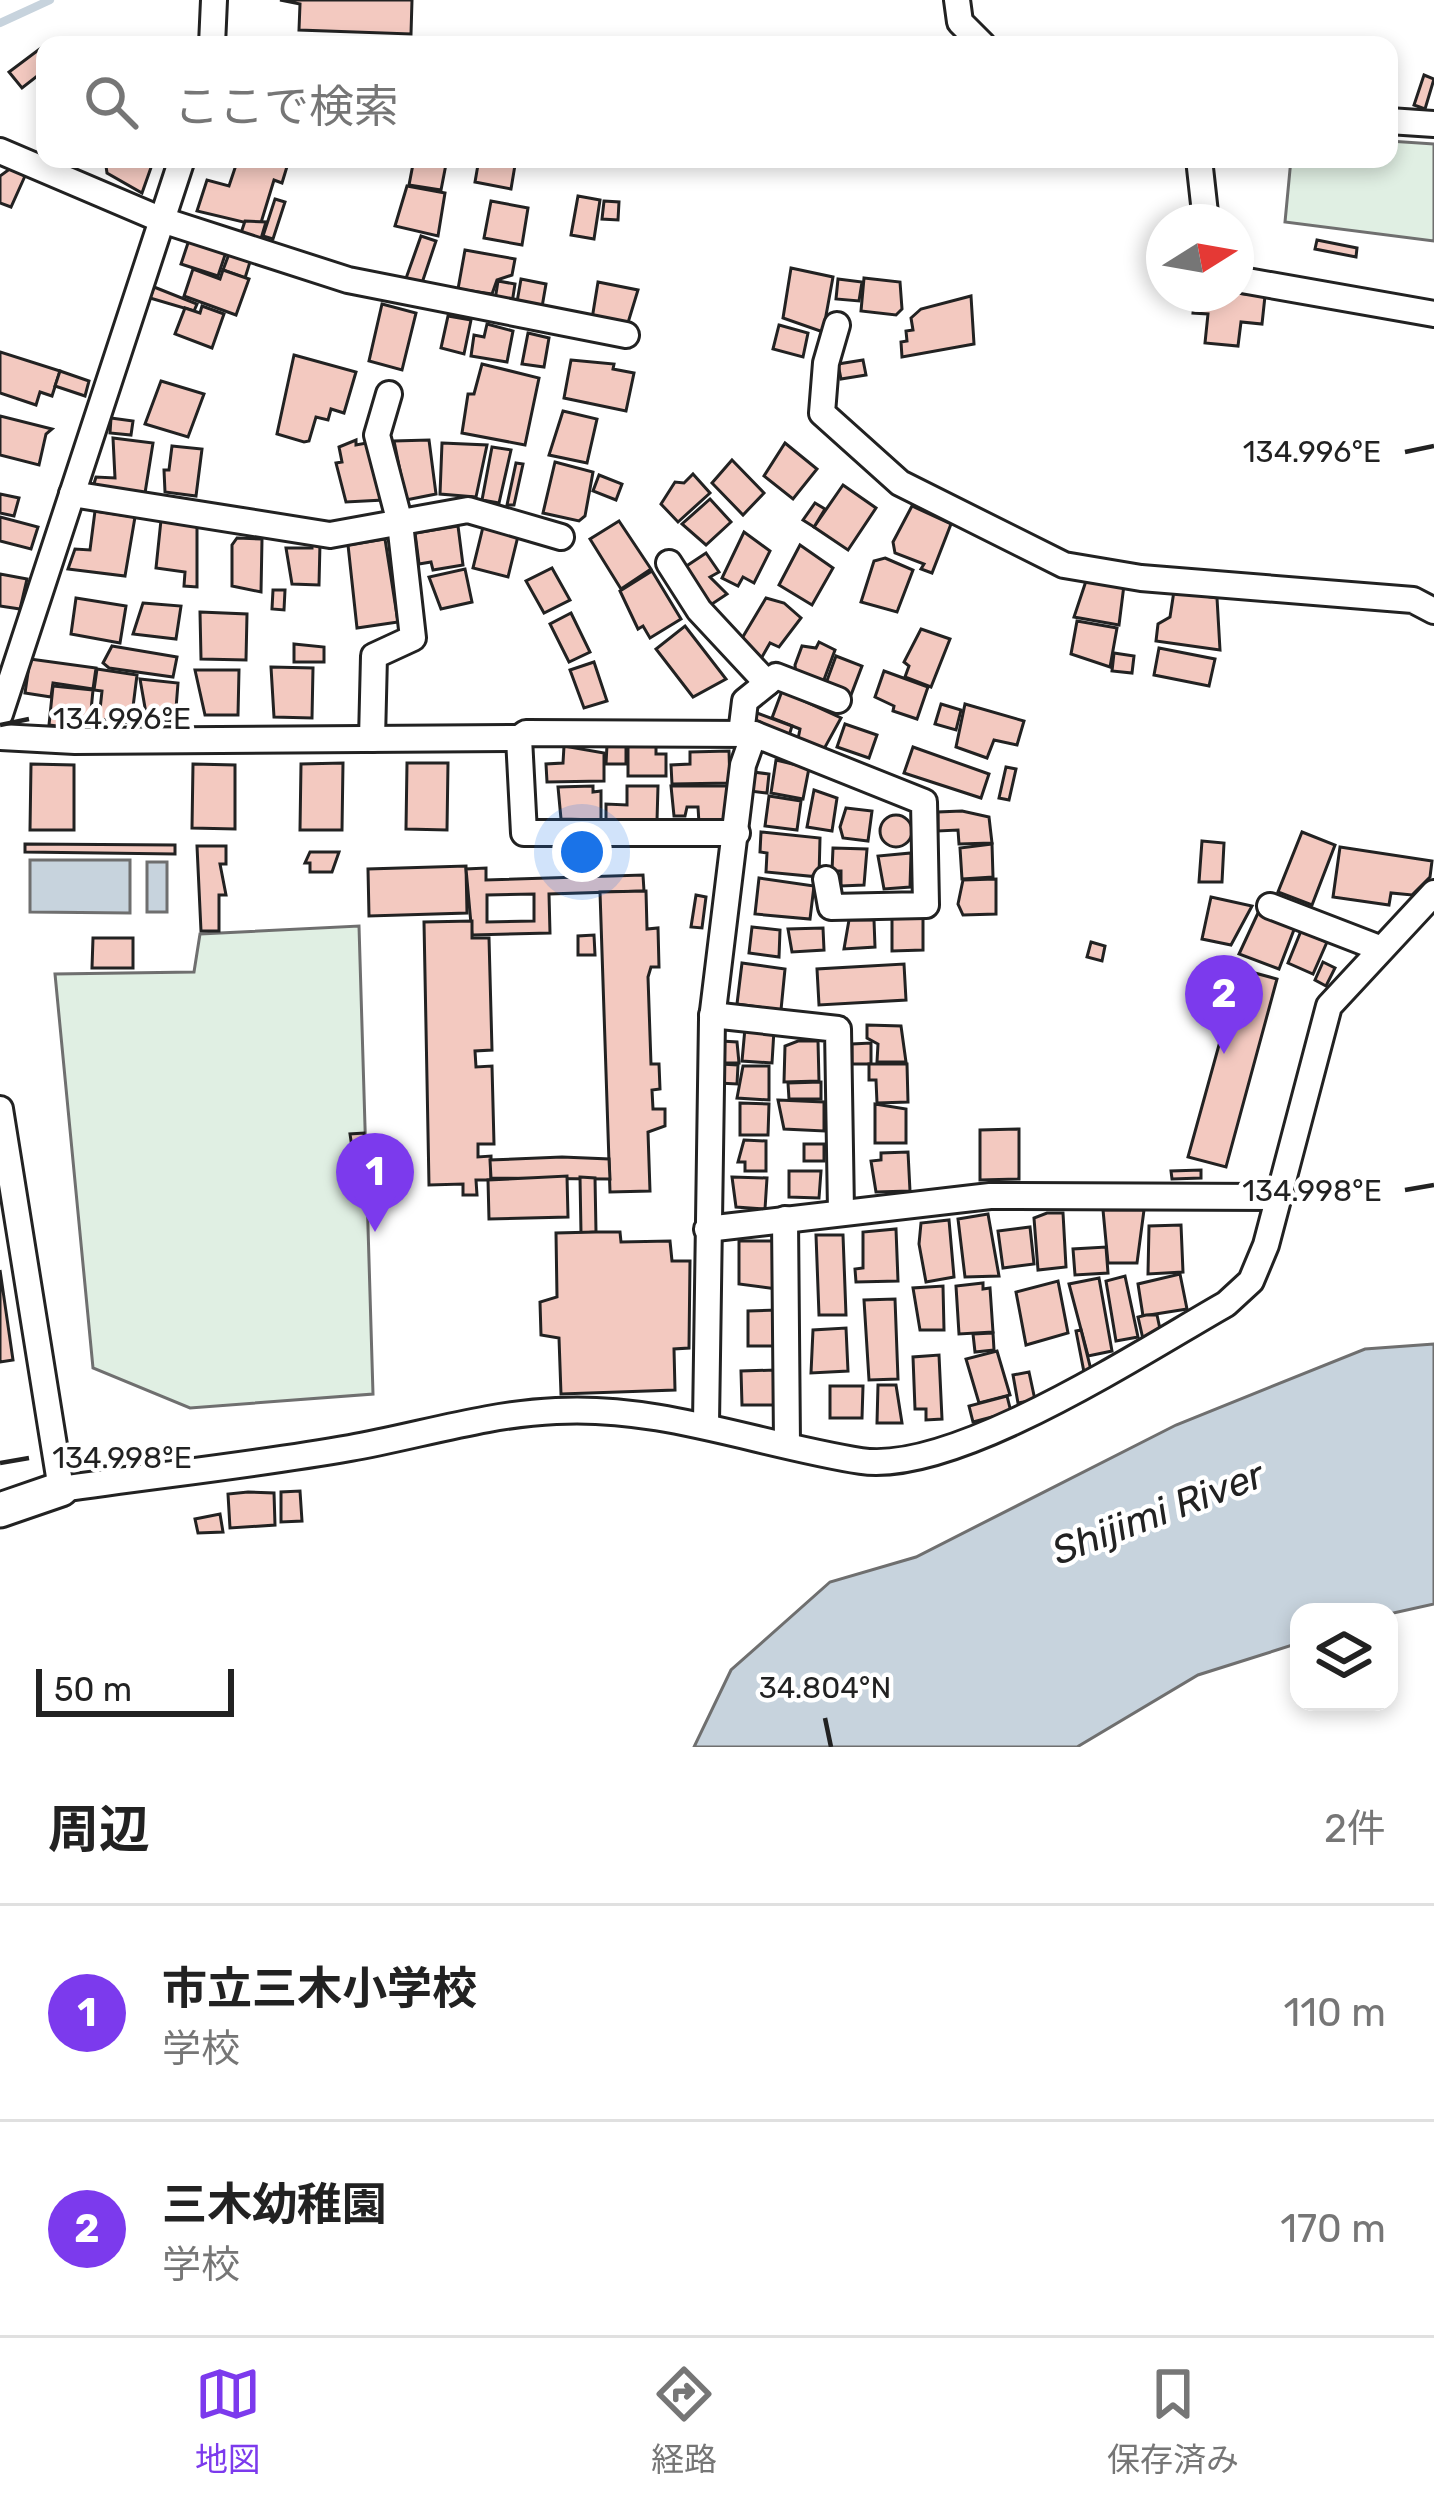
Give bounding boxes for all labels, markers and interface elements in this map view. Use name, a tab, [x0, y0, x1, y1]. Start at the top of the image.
search box	[36, 36, 1398, 168]
icon: search	[78, 69, 144, 135]
text: ここで検索	[174, 80, 399, 133]
north arrow	[1146, 204, 1254, 312]
text: 134.996°E	[1243, 434, 1381, 470]
text: 134.996°E	[53, 701, 191, 737]
your location	[552, 822, 612, 882]
pin: 2	[1185, 955, 1263, 1054]
pin: 1	[336, 1133, 414, 1232]
text: 134.998°E	[1242, 1173, 1382, 1209]
text: 134.998°E	[52, 1440, 192, 1476]
water label: Shijimi River	[1046, 1451, 1272, 1574]
map controls	[1290, 1603, 1398, 1711]
button: layers	[1290, 1603, 1398, 1711]
scale bar	[36, 1663, 234, 1716]
text: 50 m	[54, 1670, 132, 1709]
text: 34.804°N	[759, 1670, 891, 1706]
text: 周辺	[48, 1799, 150, 1860]
text: 2件	[1324, 1806, 1386, 1852]
text: 市立三木小学校	[162, 1962, 477, 2015]
text: 1	[77, 1990, 97, 2036]
text: 110 m	[1284, 1990, 1386, 2036]
text: 学校	[162, 2026, 240, 2072]
text: 三木幼稚園	[162, 2178, 387, 2231]
text: 2	[74, 2206, 100, 2252]
text: 170 m	[1280, 2206, 1386, 2252]
text: 学校	[162, 2242, 240, 2288]
tab: 地図	[195, 2361, 261, 2481]
tab: 経路	[651, 2361, 717, 2481]
tab: 保存済み	[1107, 2361, 1239, 2481]

